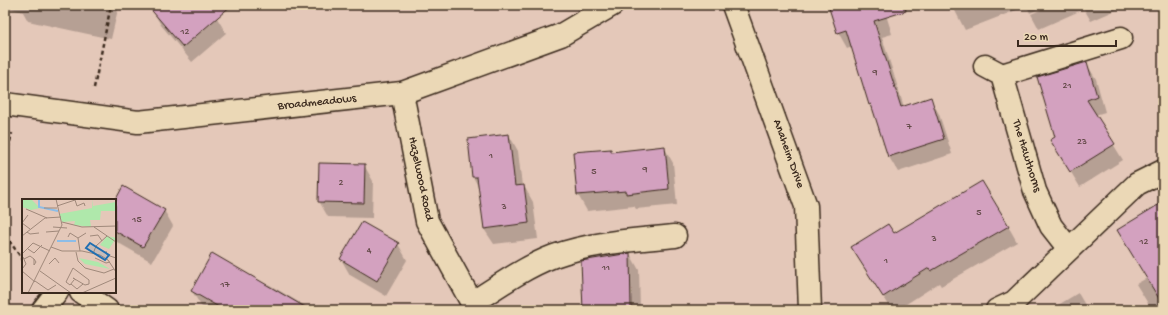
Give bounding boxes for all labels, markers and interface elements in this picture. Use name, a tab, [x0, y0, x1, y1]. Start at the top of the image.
scale bar	[1018, 22, 1116, 48]
house number: 12	[180, 26, 190, 38]
text: 20 m	[1024, 31, 1049, 45]
house number: 9	[871, 67, 878, 79]
house number: 21	[1063, 80, 1071, 92]
street label: Broadmeadows	[276, 92, 357, 114]
street label: The Hawthorns	[1008, 117, 1044, 194]
street label: Anaheim Drive	[769, 118, 807, 191]
house number: 7	[905, 121, 912, 133]
street label: Hazelwood Road	[404, 136, 436, 223]
house number: 23	[1077, 136, 1087, 148]
house number: 1	[488, 150, 493, 162]
house number: 9	[641, 164, 648, 176]
house number: 5	[591, 166, 597, 178]
house number: 2	[339, 177, 344, 189]
inset map	[22, 199, 116, 293]
house number: 3	[500, 201, 507, 213]
house number: 5	[976, 207, 982, 219]
house number: 15	[131, 214, 142, 226]
house number: 3	[930, 233, 937, 245]
house number: 12	[1139, 236, 1149, 248]
house number: 4	[367, 245, 372, 257]
house number: 1	[883, 255, 888, 267]
house number: 11	[601, 262, 610, 274]
house number: 17	[219, 279, 230, 291]

